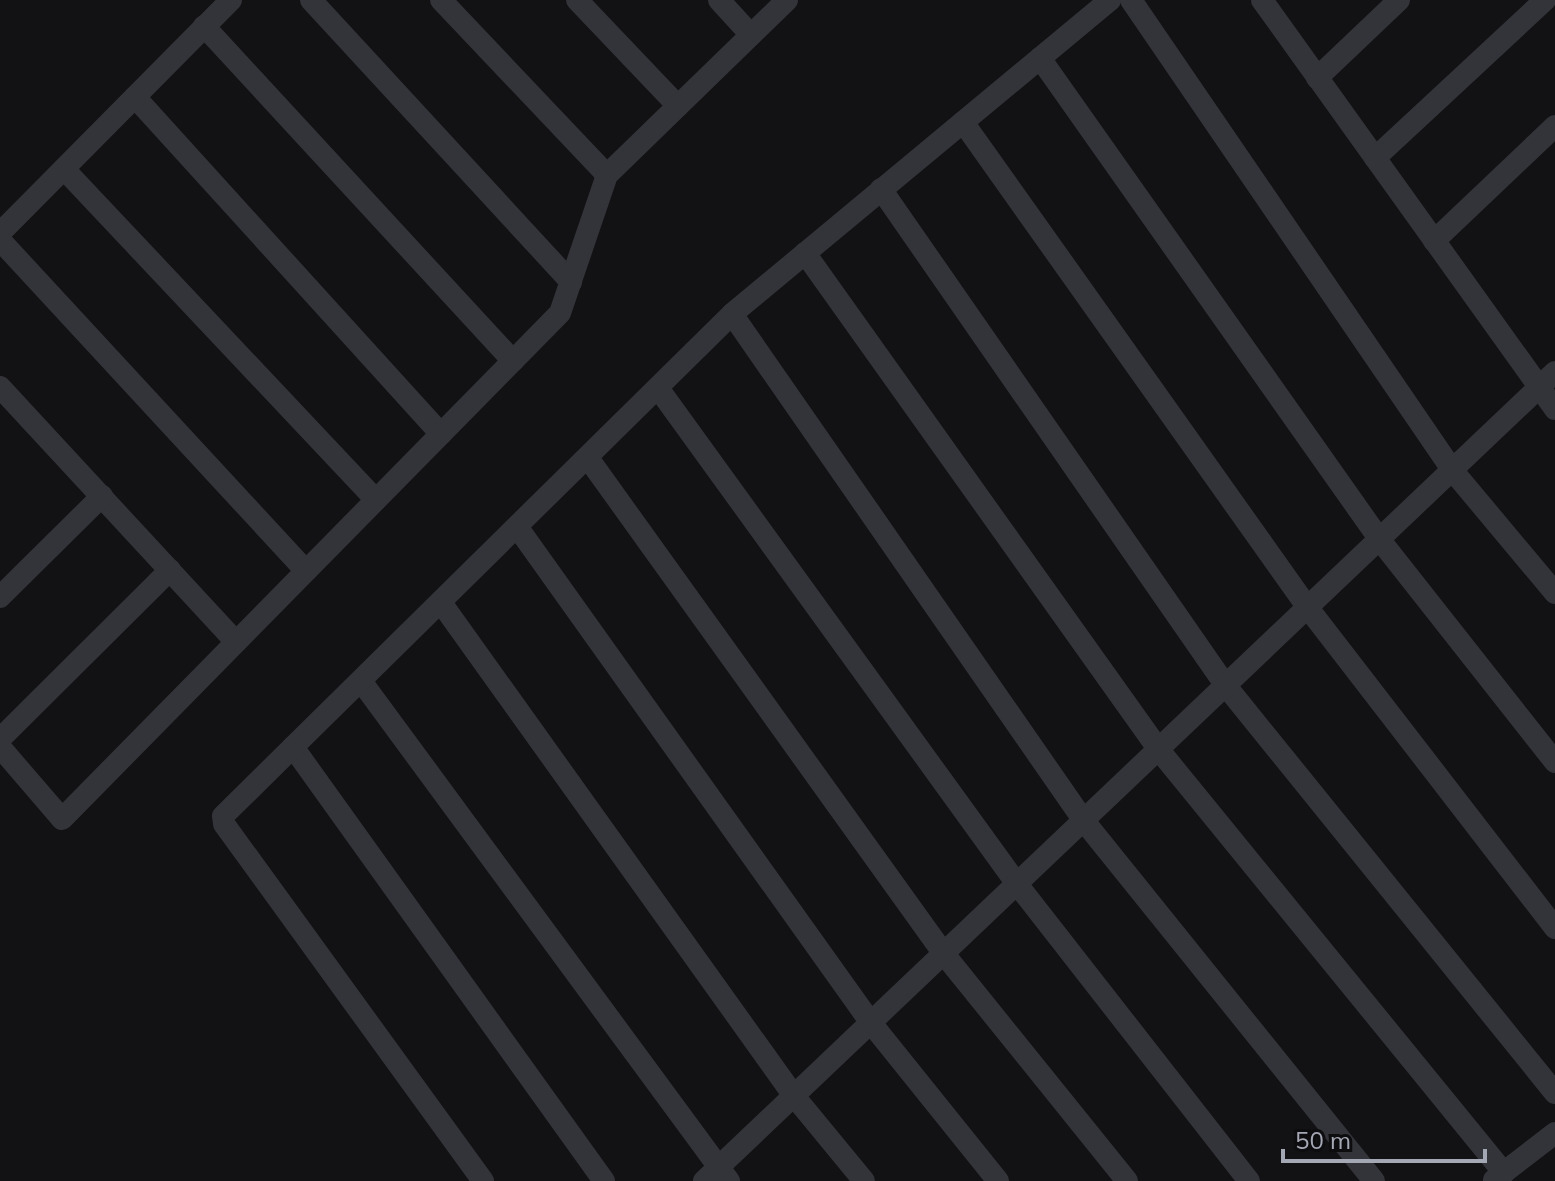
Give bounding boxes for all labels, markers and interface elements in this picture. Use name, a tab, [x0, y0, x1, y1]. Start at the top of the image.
scale bar	[1283, 1113, 1485, 1163]
text: 50 m	[1295, 1125, 1351, 1155]

